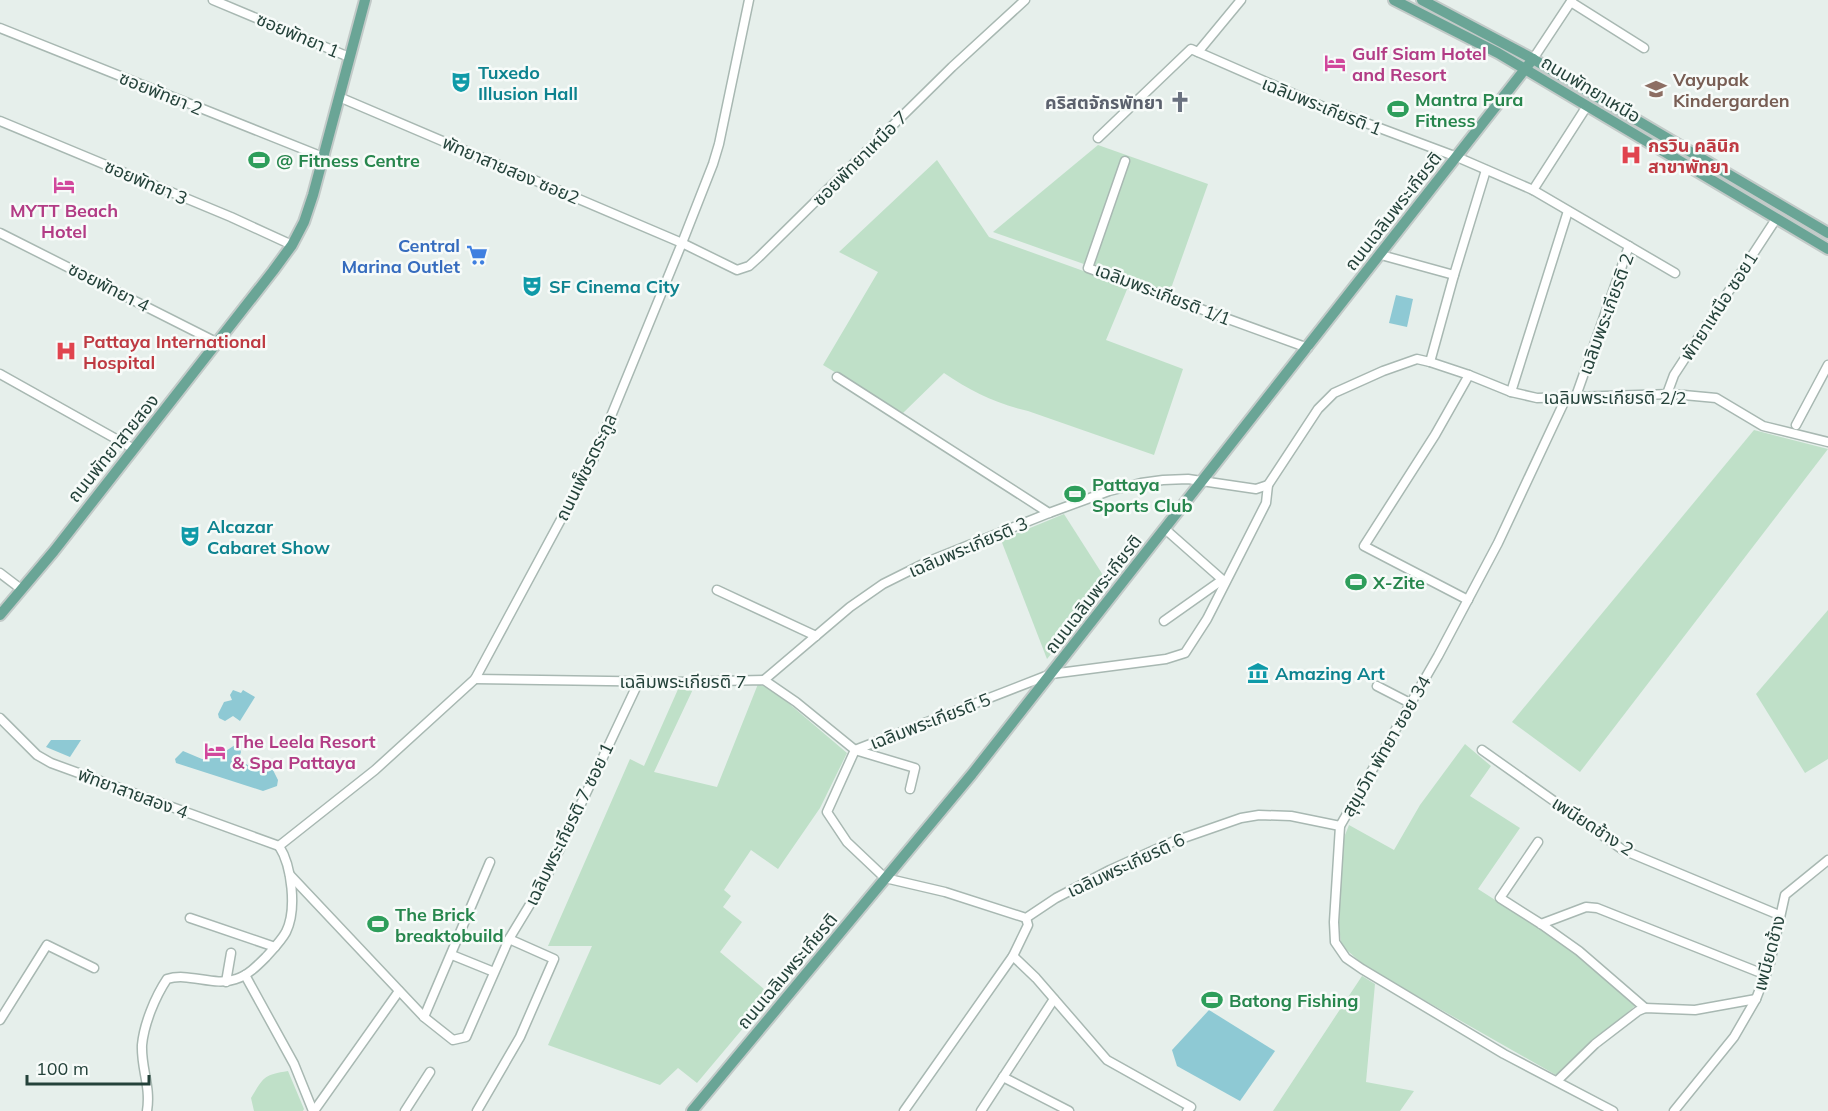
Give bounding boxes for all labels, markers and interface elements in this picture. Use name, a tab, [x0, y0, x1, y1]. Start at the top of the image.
street label: ซอยพัทยา 1	[253, 7, 343, 63]
place label: Gulf Siam Hotel and Resort	[1352, 42, 1487, 86]
street label: ถนนพัทยาเหนือ	[1537, 50, 1645, 128]
hotel icon: Gulf Siam Hotel and Resort	[1323, 51, 1347, 75]
place label: Tuxedo Illusion Hall	[478, 61, 578, 105]
street label: ซอยพัทยา 2	[116, 66, 206, 120]
place label: Vayupak Kindergarden	[1672, 68, 1790, 112]
theatre icon: Tuxedo Illusion Hall	[449, 70, 473, 94]
street label: เฉลิมพระเกียรติ 1	[1259, 72, 1385, 140]
school or university icon: Vayupak Kindergarden	[1644, 77, 1668, 101]
place label: Mantra Pura Fitness	[1415, 88, 1523, 132]
church icon: คริสตจักรพัทยา	[1168, 90, 1192, 114]
place label: คริสตจักรพัทยา	[1045, 91, 1163, 114]
sports icon: Mantra Pura Fitness	[1386, 97, 1410, 121]
street label: ซอยพัทยาเหนือ 7	[808, 106, 912, 210]
street label: พัทยาสายสอง ซอย2	[439, 131, 583, 209]
place label: กรวิน คลินิก สาขาพัทยา	[1648, 134, 1740, 178]
hospital icon: กรวิน คลินิก สาขาพัทยา	[1619, 143, 1643, 167]
street label: ถนนเฉลิมพระเกียรติ	[1339, 147, 1447, 275]
sports icon: @ Fitness Centre	[247, 148, 271, 172]
place label: @ Fitness Centre	[276, 149, 420, 172]
street label: ซอยพัทยา 3	[101, 154, 191, 210]
hotel icon: MYTT Beach Hotel	[52, 173, 76, 197]
place label: MYTT Beach Hotel	[10, 199, 118, 243]
place label: Central Marina Outlet	[341, 234, 460, 278]
supermarket icon: Central Marina Outlet	[465, 243, 489, 267]
street label: พัทยาเหนือ ซอย1	[1675, 247, 1763, 365]
street label: เฉลิมพระเกียรติ 2	[1573, 250, 1639, 378]
street label: ซอยพัทยา 4	[65, 257, 154, 317]
street label: เฉลิมพระเกียรติ 1/1	[1092, 258, 1234, 330]
theatre icon: SF Cinema City	[520, 274, 544, 298]
place label: SF Cinema City	[549, 275, 680, 298]
place label: Pattaya International Hospital	[83, 330, 266, 374]
hospital icon: Pattaya International Hospital	[54, 339, 78, 363]
street label: เฉลิมพระเกียรติ 2/2	[1543, 386, 1687, 409]
street label: ถนนพัทยาสายสอง	[62, 389, 164, 507]
street label: ถนนเพ็ชรตระกูล	[550, 410, 623, 525]
place label: Pattaya Sports Club	[1092, 473, 1193, 517]
sports icon: Pattaya Sports Club	[1063, 482, 1087, 506]
street label: เฉลิมพระเกียรติ 3	[905, 512, 1031, 582]
place label: Alcazar Cabaret Show	[207, 515, 330, 559]
theatre icon: Alcazar Cabaret Show	[178, 524, 202, 548]
street label: ถนนเฉลิมพระเกียรติ	[1039, 530, 1147, 658]
sports icon: X-Zite	[1344, 570, 1368, 594]
place label: X-Zite	[1372, 571, 1425, 594]
museum icon: Amazing Art	[1246, 661, 1270, 685]
place label: Amazing Art	[1275, 662, 1385, 685]
street label: เฉลิมพระเกียรติ 7	[619, 670, 747, 693]
street label: สุขุมวิท พัทยา ซอย 34	[1336, 671, 1436, 821]
street label: เฉลิมพระเกียรติ 5	[866, 687, 994, 755]
place label: The Leela Resort & Spa Pattaya	[232, 730, 376, 774]
hotel icon: The Leela Resort & Spa Pattaya	[203, 739, 227, 763]
street label: เฉลิมพระเกียรติ 7 ซอย 1	[520, 739, 618, 909]
street label: พัทยาสายสอง 4	[75, 762, 191, 824]
street label: เพนียดช้าง 2	[1548, 791, 1638, 861]
street label: เฉลิมพระเกียรติ 6	[1063, 828, 1189, 902]
place label: The Brick breaktobuild	[395, 903, 504, 947]
street label: ถนนเฉลิมพระเกียรติ	[732, 908, 842, 1034]
sports icon: The Brick breaktobuild	[366, 912, 390, 936]
street label: เพนียดช้าง	[1748, 913, 1790, 993]
sports icon: Batong Fishing	[1200, 988, 1224, 1012]
place label: Batong Fishing	[1229, 989, 1359, 1012]
scale bar	[27, 1048, 148, 1086]
text: 100 m	[36, 1057, 89, 1080]

